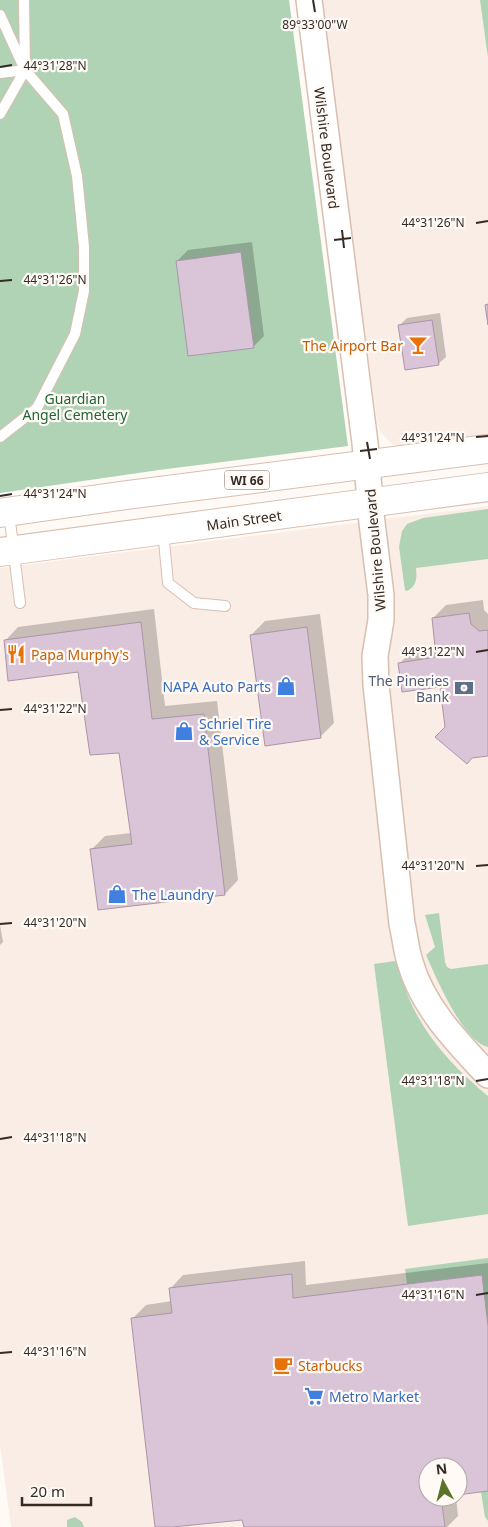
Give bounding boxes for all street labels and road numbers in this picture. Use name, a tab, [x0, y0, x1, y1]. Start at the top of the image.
street label: Wilshire Boulevard	[310, 86, 344, 210]
road number: WI 66	[224, 470, 270, 490]
street label: Wilshire Boulevard	[360, 488, 390, 612]
street label: Main Street	[205, 505, 283, 535]

